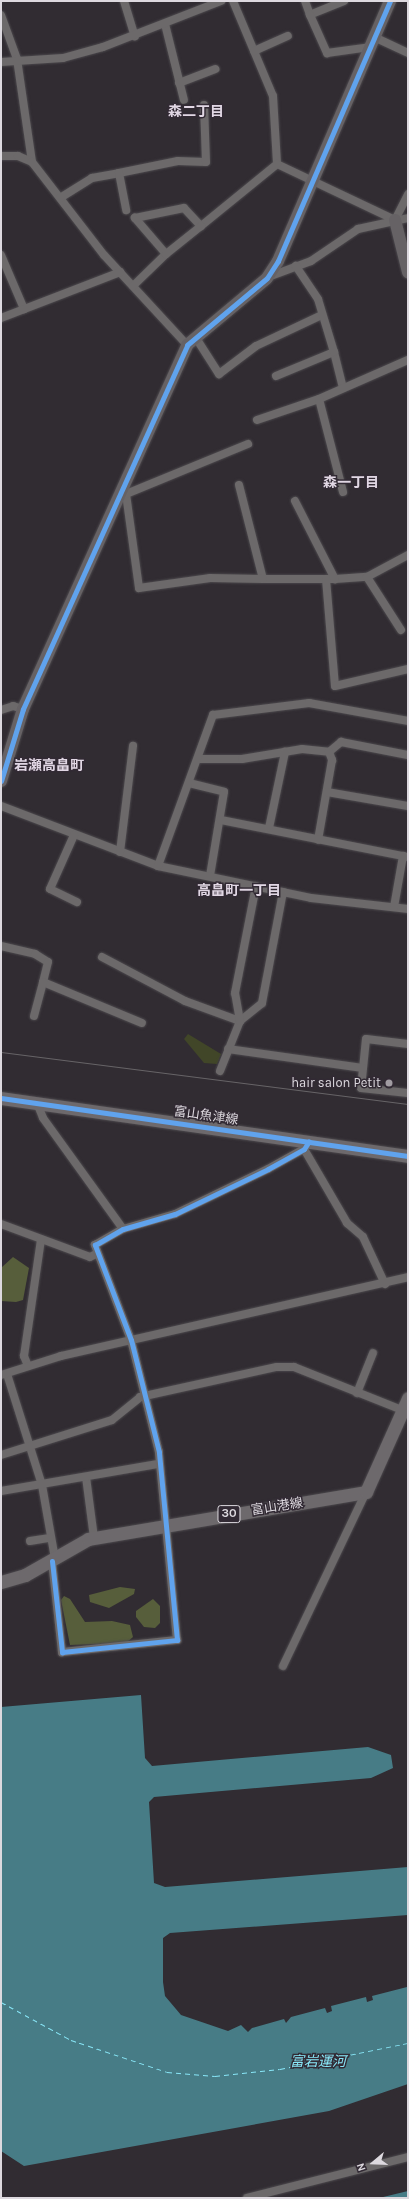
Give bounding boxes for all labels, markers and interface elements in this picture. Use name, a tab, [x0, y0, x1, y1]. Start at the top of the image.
district label: 森二丁目	[168, 104, 224, 120]
district label: 森一丁目	[323, 475, 379, 491]
district label: 岩瀬高畠町	[14, 758, 84, 774]
district label: 高畠町一丁目	[197, 883, 281, 899]
place label: hair salon Petit	[291, 1075, 381, 1091]
marker: hair salon Petit	[384, 1078, 394, 1088]
street label: 富山魚津線	[173, 1104, 239, 1128]
street label: 富山港線	[250, 1495, 304, 1519]
road number: 30	[217, 1504, 241, 1524]
water label: 富岩運河	[290, 2054, 346, 2070]
north arrow	[353, 2143, 393, 2183]
text: N	[354, 2161, 369, 2173]

